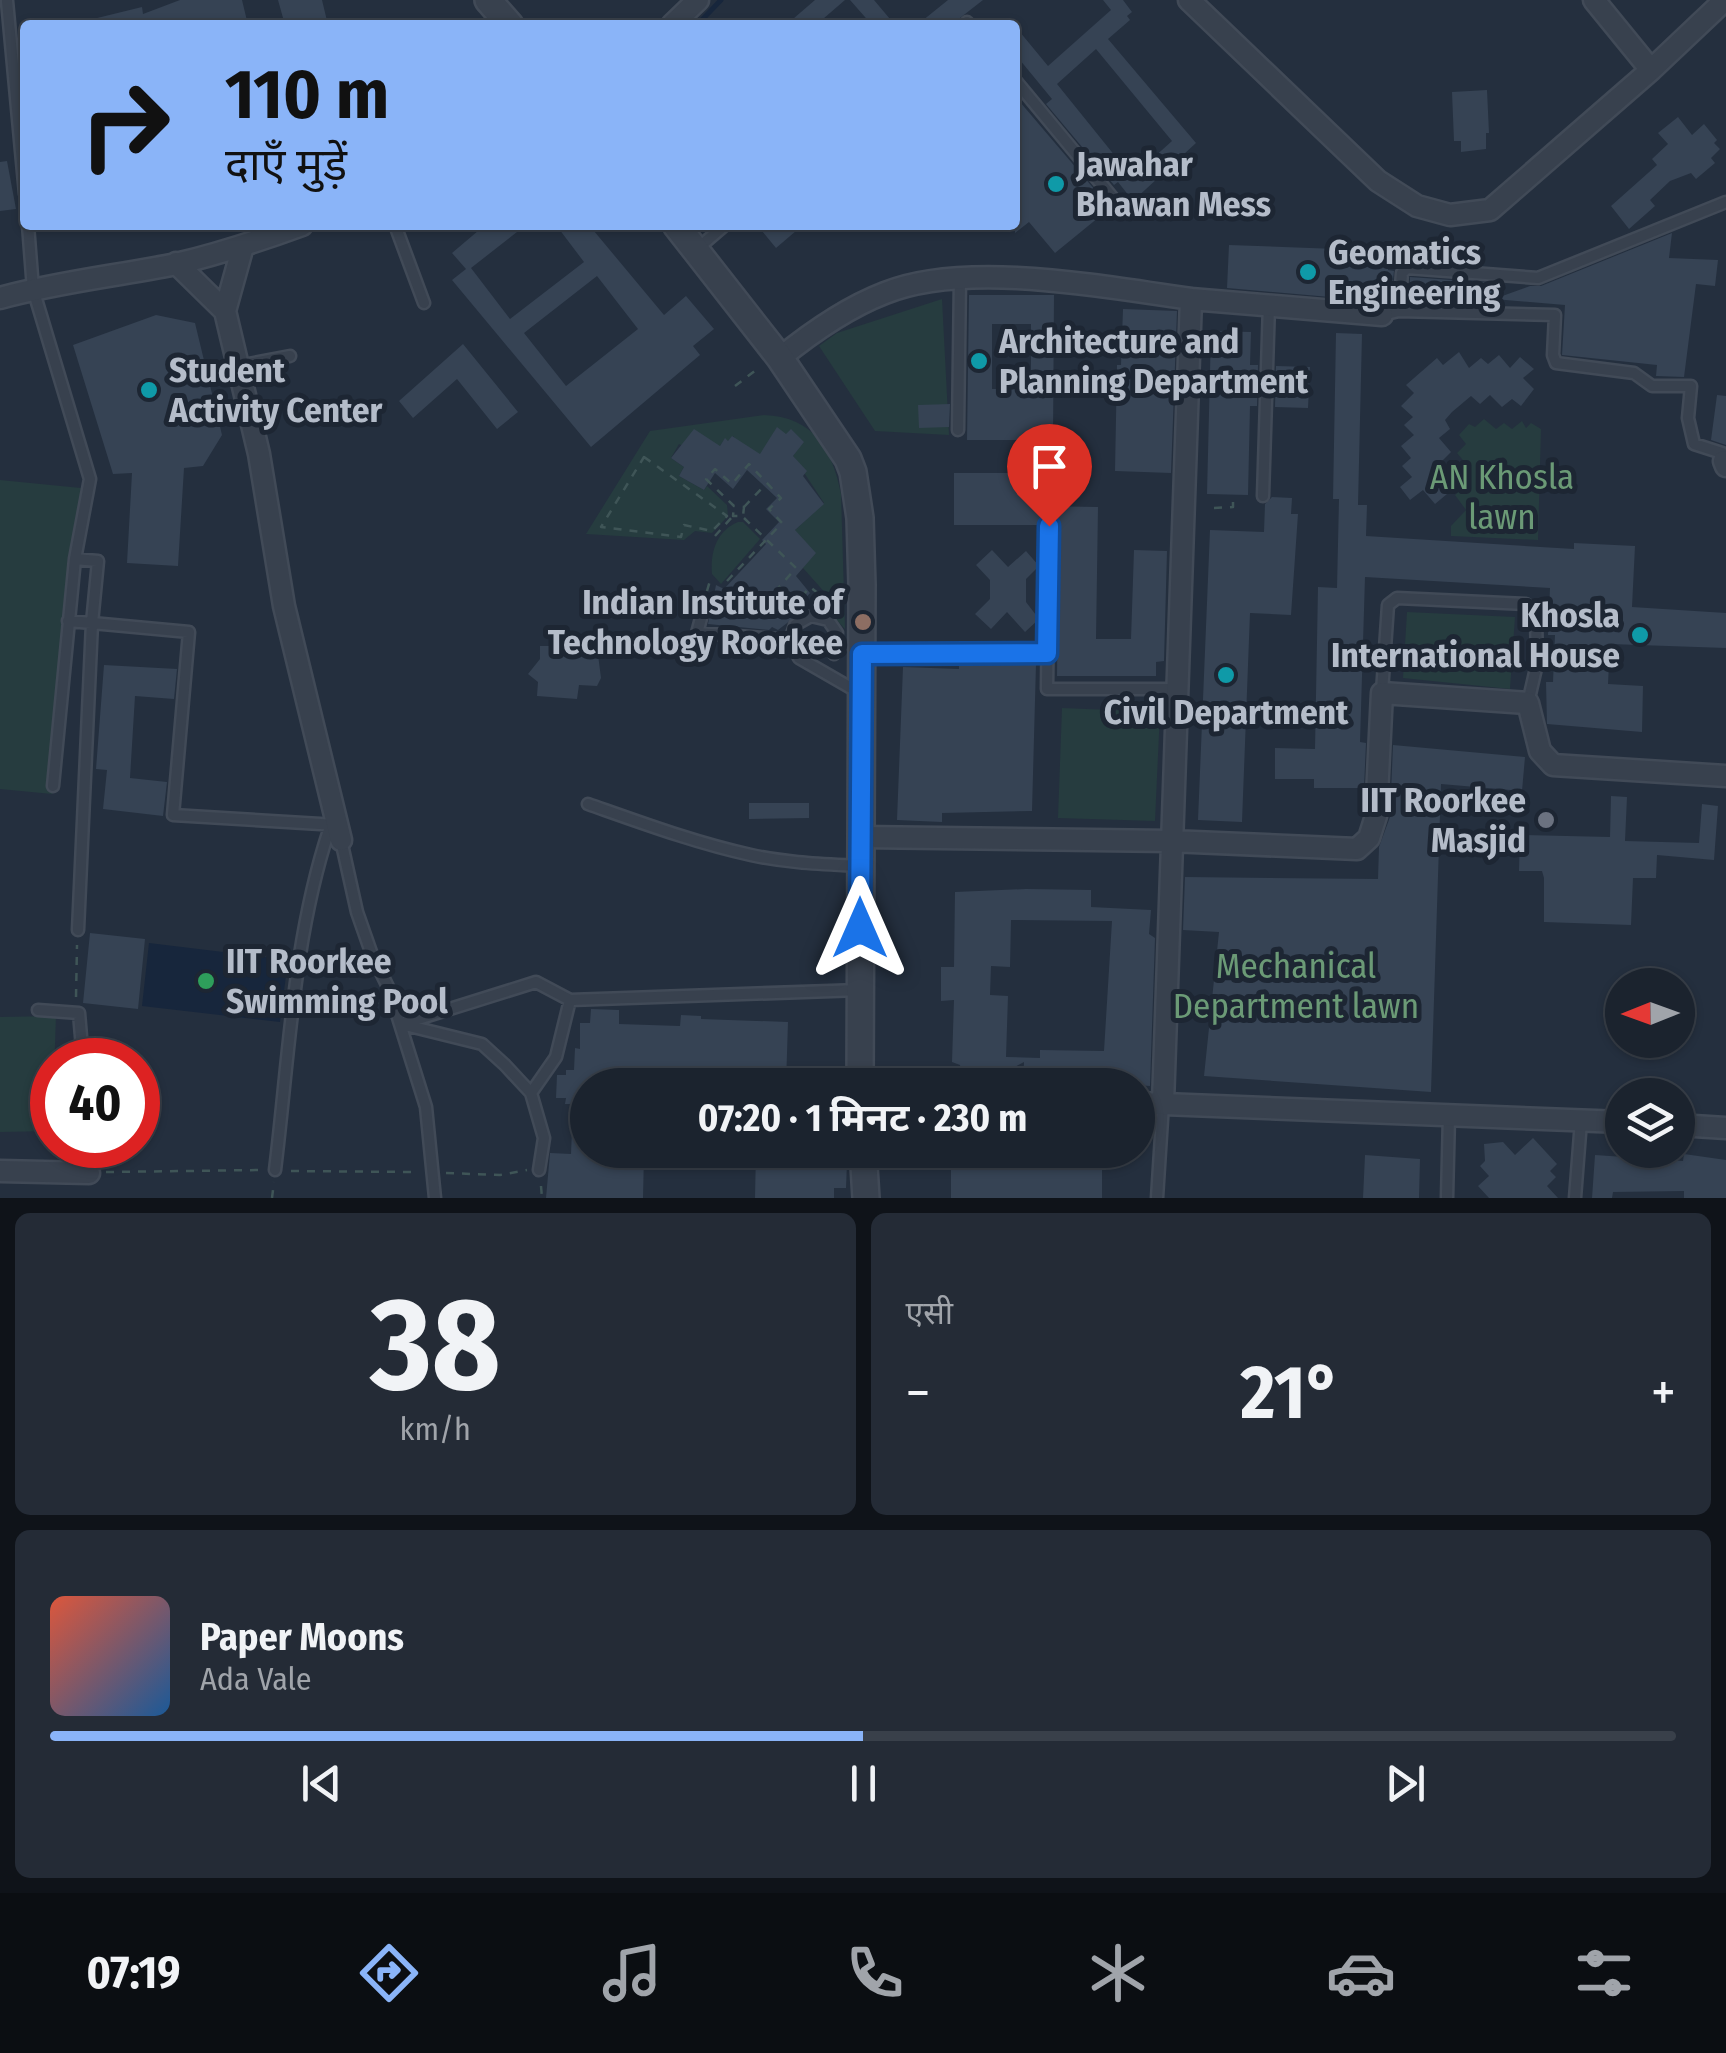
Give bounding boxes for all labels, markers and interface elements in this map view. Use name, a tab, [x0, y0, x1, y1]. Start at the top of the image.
text: 110 m	[225, 53, 389, 137]
icon: right	[60, 60, 190, 190]
text: दाएँ मुड़ें	[225, 138, 347, 192]
place label: Jawahar Bhawan Mess	[1075, 143, 1271, 225]
marker: Jawahar Bhawan Mess	[1045, 173, 1067, 195]
place label: Geomatics Engineering	[1328, 231, 1501, 313]
marker: Geomatics Engineering	[1297, 261, 1319, 283]
place label: Architecture and Planning Department	[998, 320, 1309, 402]
place label: Student Activity Center	[168, 349, 382, 431]
marker: Architecture and Planning Department	[968, 350, 990, 372]
marker: Student Activity Center	[138, 379, 160, 401]
pin	[1007, 424, 1092, 527]
icon: arrive	[1022, 439, 1077, 494]
park label: AN Khosla lawn	[1430, 456, 1574, 538]
place label: Indian Institute of Technology Roorkee	[548, 581, 845, 663]
place label: Khosla International House	[1331, 594, 1620, 676]
marker: Indian Institute of Technology Roorkee	[852, 611, 874, 633]
marker: Khosla International House	[1629, 624, 1651, 646]
marker: Civil Department	[1215, 664, 1237, 686]
place label: Civil Department	[1104, 691, 1349, 733]
place label: IIT Roorkee Masjid	[1361, 779, 1526, 861]
marker: IIT Roorkee Masjid	[1535, 809, 1557, 831]
position arrow	[808, 876, 912, 980]
place label: IIT Roorkee Swimming Pool	[226, 940, 448, 1022]
park label: Mechanical Department lawn	[1173, 945, 1419, 1027]
north arrow	[1605, 968, 1695, 1058]
map controls	[1605, 968, 1695, 1168]
marker: IIT Roorkee Swimming Pool	[195, 970, 217, 992]
speed limit sign: 40	[30, 1038, 160, 1168]
button: layers	[1605, 1078, 1695, 1168]
text: 07:20 · 1 मिनट · 230 m	[698, 1095, 1027, 1141]
text: 38	[370, 1267, 500, 1423]
text: एसी	[906, 1294, 953, 1332]
text: 21°	[1241, 1348, 1341, 1438]
text: −	[906, 1360, 930, 1426]
text: +	[1651, 1360, 1676, 1426]
text: km/h	[400, 1410, 471, 1448]
text: Paper Moons	[200, 1614, 404, 1660]
text: Ada Vale	[200, 1660, 312, 1698]
icon: previous	[294, 1756, 349, 1811]
icon: pause	[836, 1756, 891, 1811]
icon: next	[1378, 1756, 1433, 1811]
icon: directions	[354, 1938, 424, 2008]
icon: music	[597, 1938, 667, 2008]
icon: phone	[840, 1938, 910, 2008]
icon: climate	[1083, 1938, 1153, 2008]
icon: car	[1326, 1938, 1396, 2008]
icon: filters	[1569, 1938, 1639, 2008]
text: 07:19	[87, 1946, 181, 2000]

